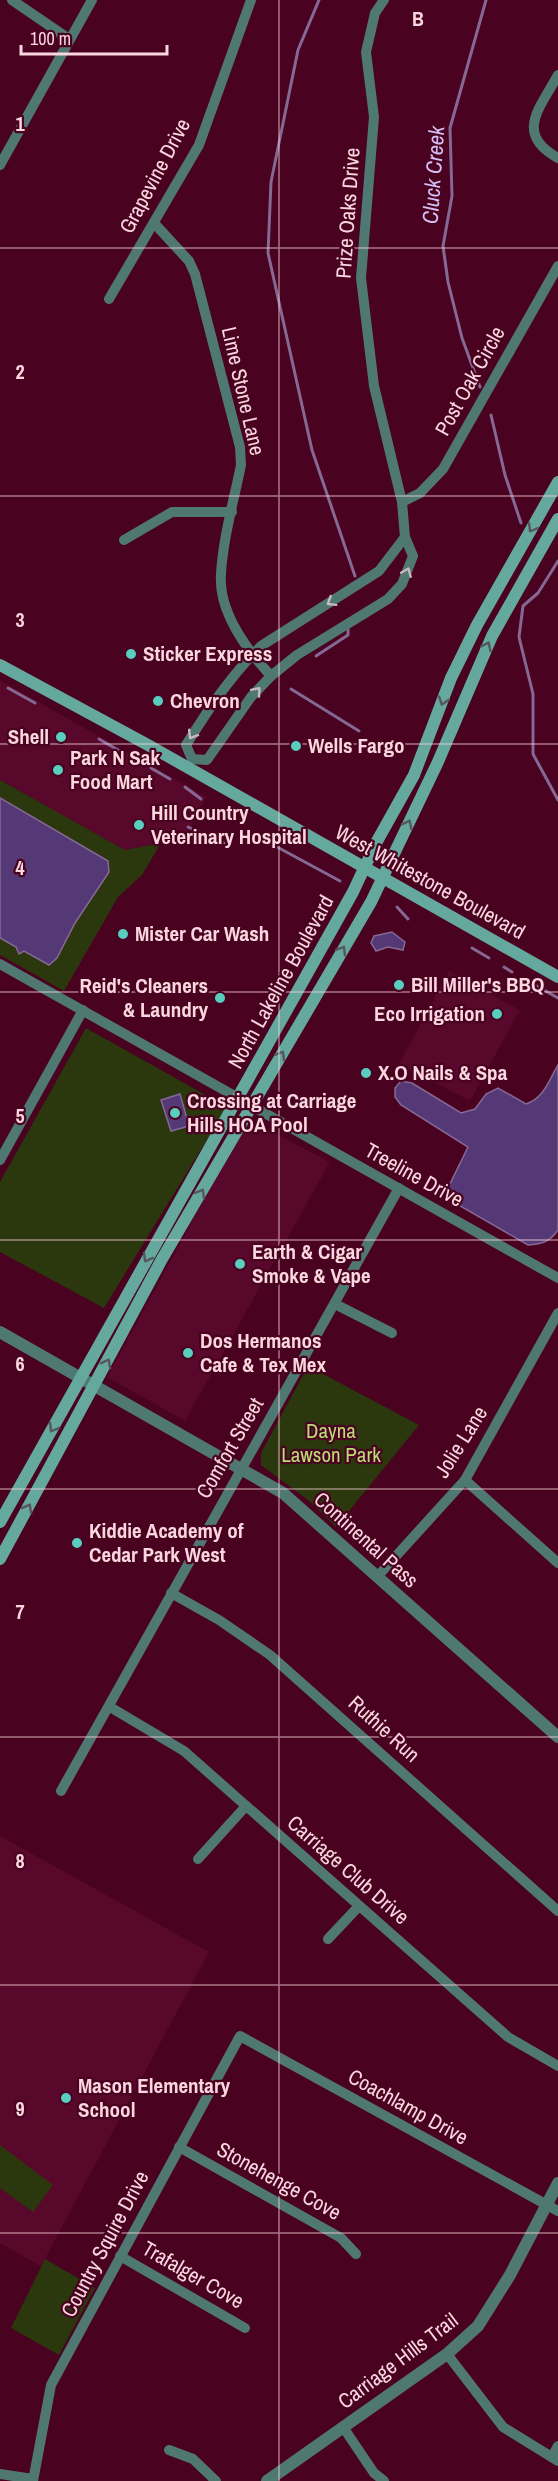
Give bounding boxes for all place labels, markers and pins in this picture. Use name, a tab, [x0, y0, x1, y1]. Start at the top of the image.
place label: Sticker Express	[143, 639, 272, 668]
marker: Sticker Express	[124, 647, 138, 661]
place label: Chevron	[170, 686, 240, 715]
marker: Chevron	[151, 694, 165, 708]
place label: Shell	[8, 722, 49, 751]
marker: Shell	[54, 730, 68, 744]
place label: Wells Fargo	[308, 731, 404, 760]
marker: Wells Fargo	[289, 739, 303, 753]
place label: Park N Sak Food Mart	[70, 743, 160, 796]
marker: Park N Sak Food Mart	[51, 763, 65, 777]
place label: Hill Country Veterinary Hospital	[151, 798, 307, 851]
marker: Hill Country Veterinary Hospital	[132, 818, 146, 832]
place label: Mister Car Wash	[135, 919, 269, 948]
marker: Mister Car Wash	[116, 927, 130, 941]
place label: Bill Miller's BBQ	[411, 970, 544, 999]
place label: Reid's Cleaners & Laundry	[79, 971, 208, 1024]
marker: Bill Miller's BBQ	[392, 978, 406, 992]
marker: Reid's Cleaners & Laundry	[213, 991, 227, 1005]
place label: Eco Irrigation	[374, 999, 485, 1028]
marker: Eco Irrigation	[490, 1007, 504, 1021]
place label: X.O Nails & Spa	[378, 1058, 508, 1087]
marker: X.O Nails & Spa	[359, 1066, 373, 1080]
place label: Crossing at Carriage Hills HOA Pool	[187, 1086, 356, 1139]
marker: Crossing at Carriage Hills HOA Pool	[168, 1106, 182, 1120]
place label: Earth & Cigar Smoke & Vape	[252, 1237, 371, 1290]
marker: Earth & Cigar Smoke & Vape	[233, 1257, 247, 1271]
place label: Dos Hermanos Cafe & Tex Mex	[200, 1326, 326, 1379]
marker: Dos Hermanos Cafe & Tex Mex	[181, 1346, 195, 1360]
place label: Kiddie Academy of Cedar Park West	[89, 1516, 244, 1569]
marker: Kiddie Academy of Cedar Park West	[70, 1536, 84, 1550]
place label: Mason Elementary School	[78, 2071, 231, 2124]
marker: Mason Elementary School	[59, 2091, 73, 2105]

